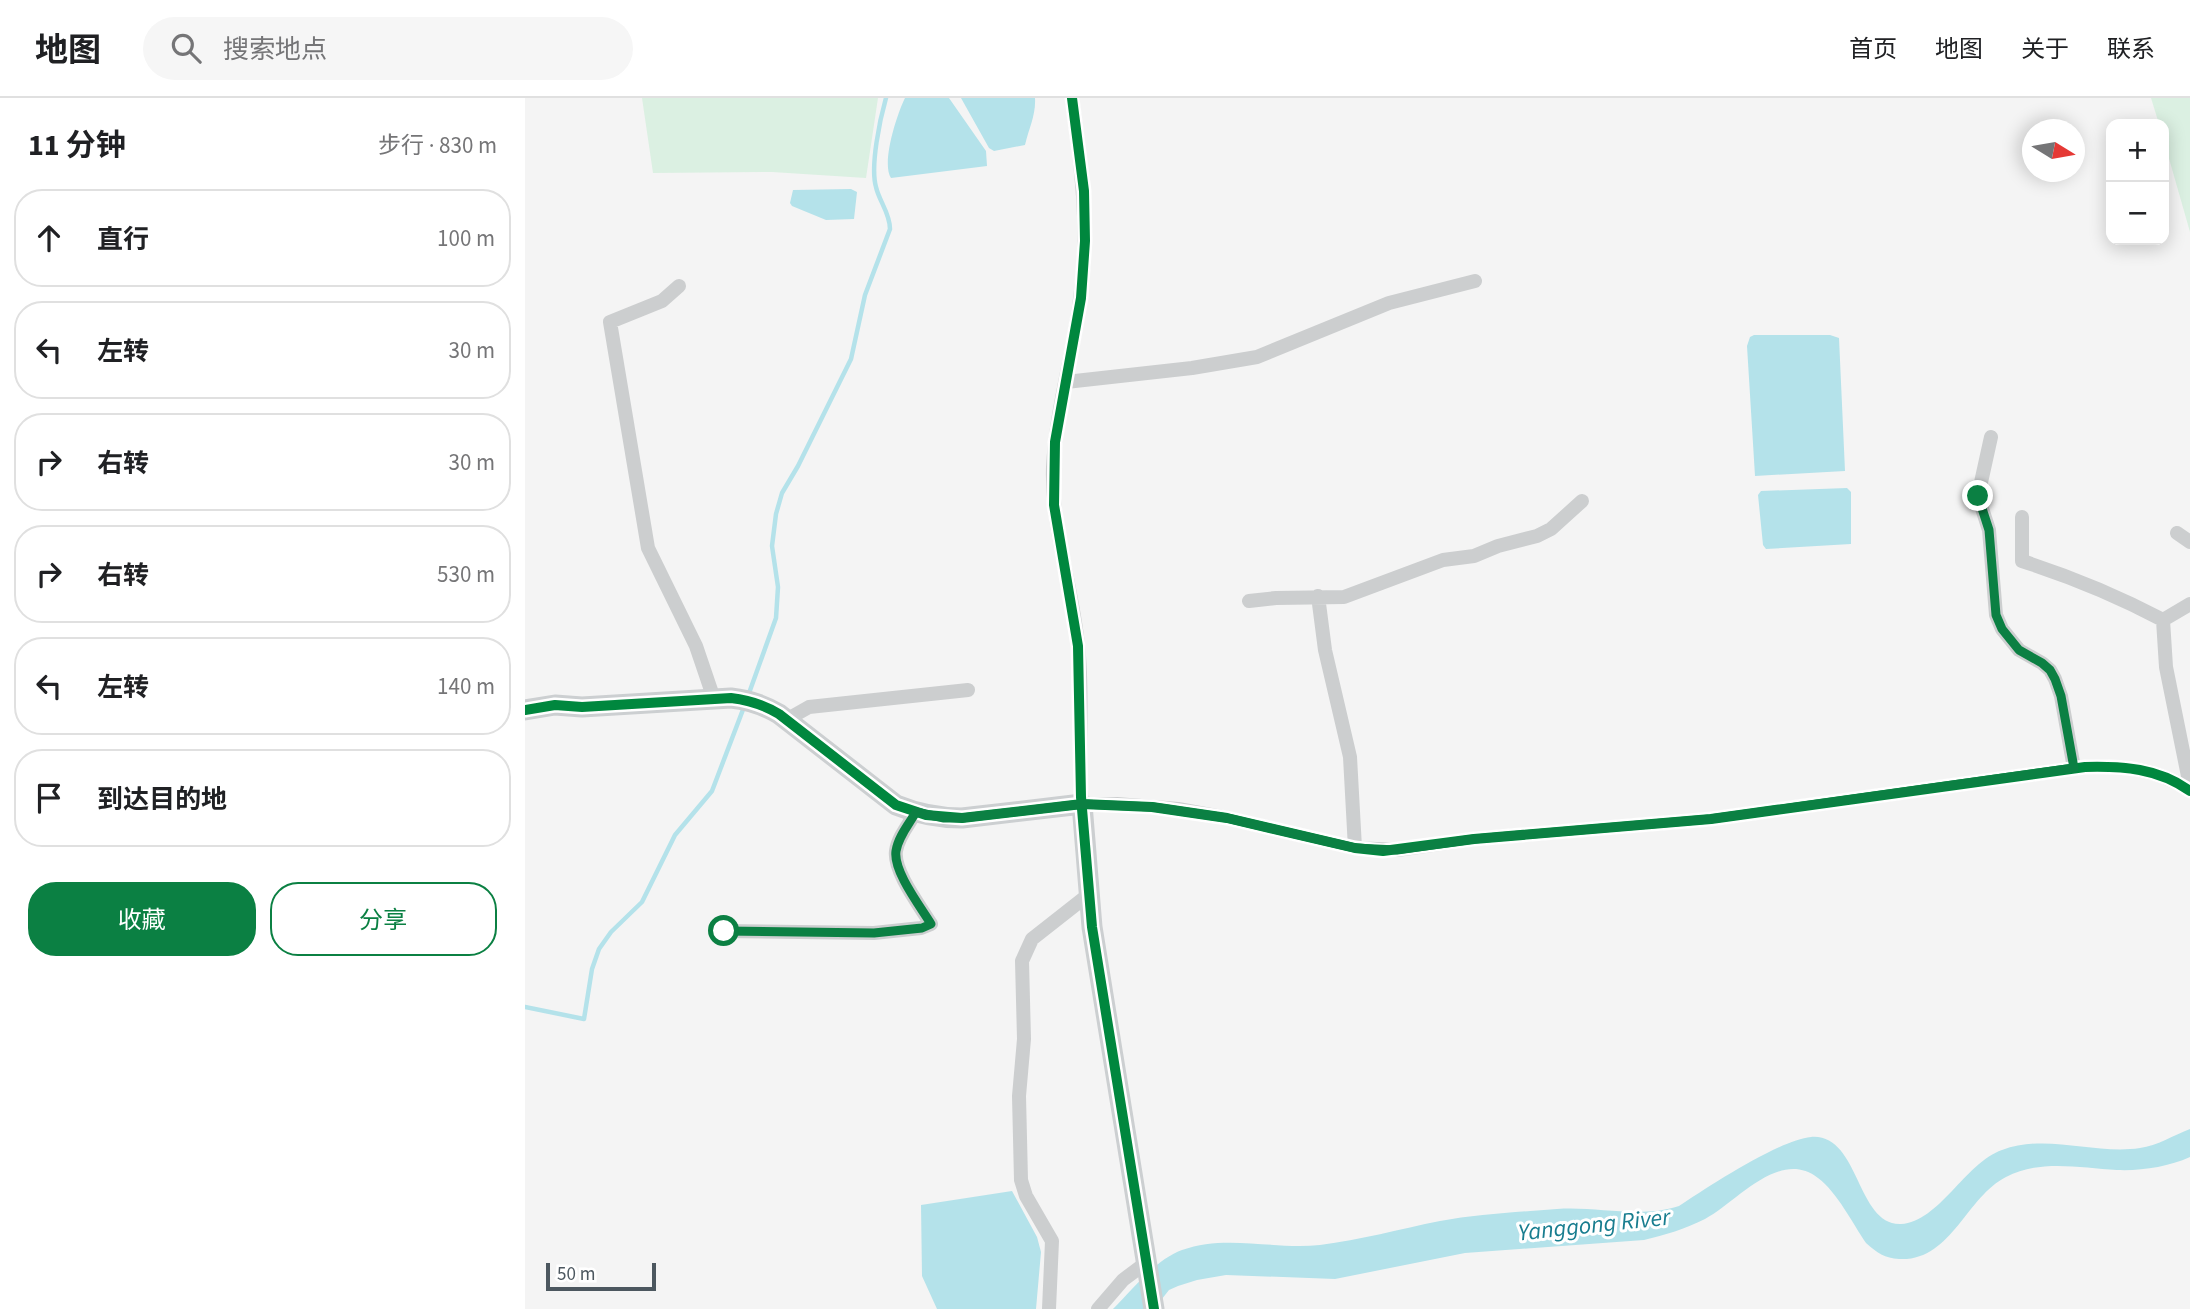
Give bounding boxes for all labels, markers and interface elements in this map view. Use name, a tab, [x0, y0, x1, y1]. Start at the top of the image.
search box	[143, 17, 633, 80]
text: 地图	[35, 27, 101, 74]
icon: search	[167, 29, 205, 67]
text: 搜索地点	[223, 31, 327, 68]
text: 首页	[1849, 32, 1897, 67]
text: 地图	[1935, 32, 1983, 67]
text: 关于	[2021, 32, 2069, 67]
text: 联系	[2107, 32, 2155, 67]
north arrow	[2022, 119, 2085, 182]
map controls	[2106, 119, 2169, 245]
button: +	[2106, 119, 2169, 182]
text: 11 分钟	[28, 124, 126, 167]
text: 步行 · 830 m	[378, 129, 497, 162]
button: −	[2106, 182, 2169, 245]
icon: ahead	[30, 219, 68, 257]
text: 直行	[97, 221, 149, 258]
text: 100 m	[437, 222, 495, 255]
icon: left	[30, 331, 68, 369]
text: 左转	[97, 333, 149, 370]
text: 30 m	[448, 334, 495, 367]
icon: right	[30, 443, 68, 481]
text: 右转	[97, 445, 149, 482]
text: 30 m	[448, 446, 495, 479]
route end	[1962, 480, 1993, 511]
icon: right	[30, 555, 68, 593]
text: 右转	[97, 557, 149, 594]
text: 530 m	[437, 558, 495, 591]
icon: left	[30, 667, 68, 705]
text: 左转	[97, 669, 149, 706]
text: 140 m	[437, 670, 495, 703]
icon: arrive	[30, 779, 68, 817]
text: 到达目的地	[97, 781, 227, 818]
button: 收藏	[28, 882, 256, 956]
button: 分享	[270, 882, 497, 956]
route start	[708, 915, 739, 946]
water label: Yanggong River	[1516, 1199, 1674, 1250]
scale bar	[546, 1260, 656, 1292]
text: 50 m	[557, 1261, 595, 1288]

